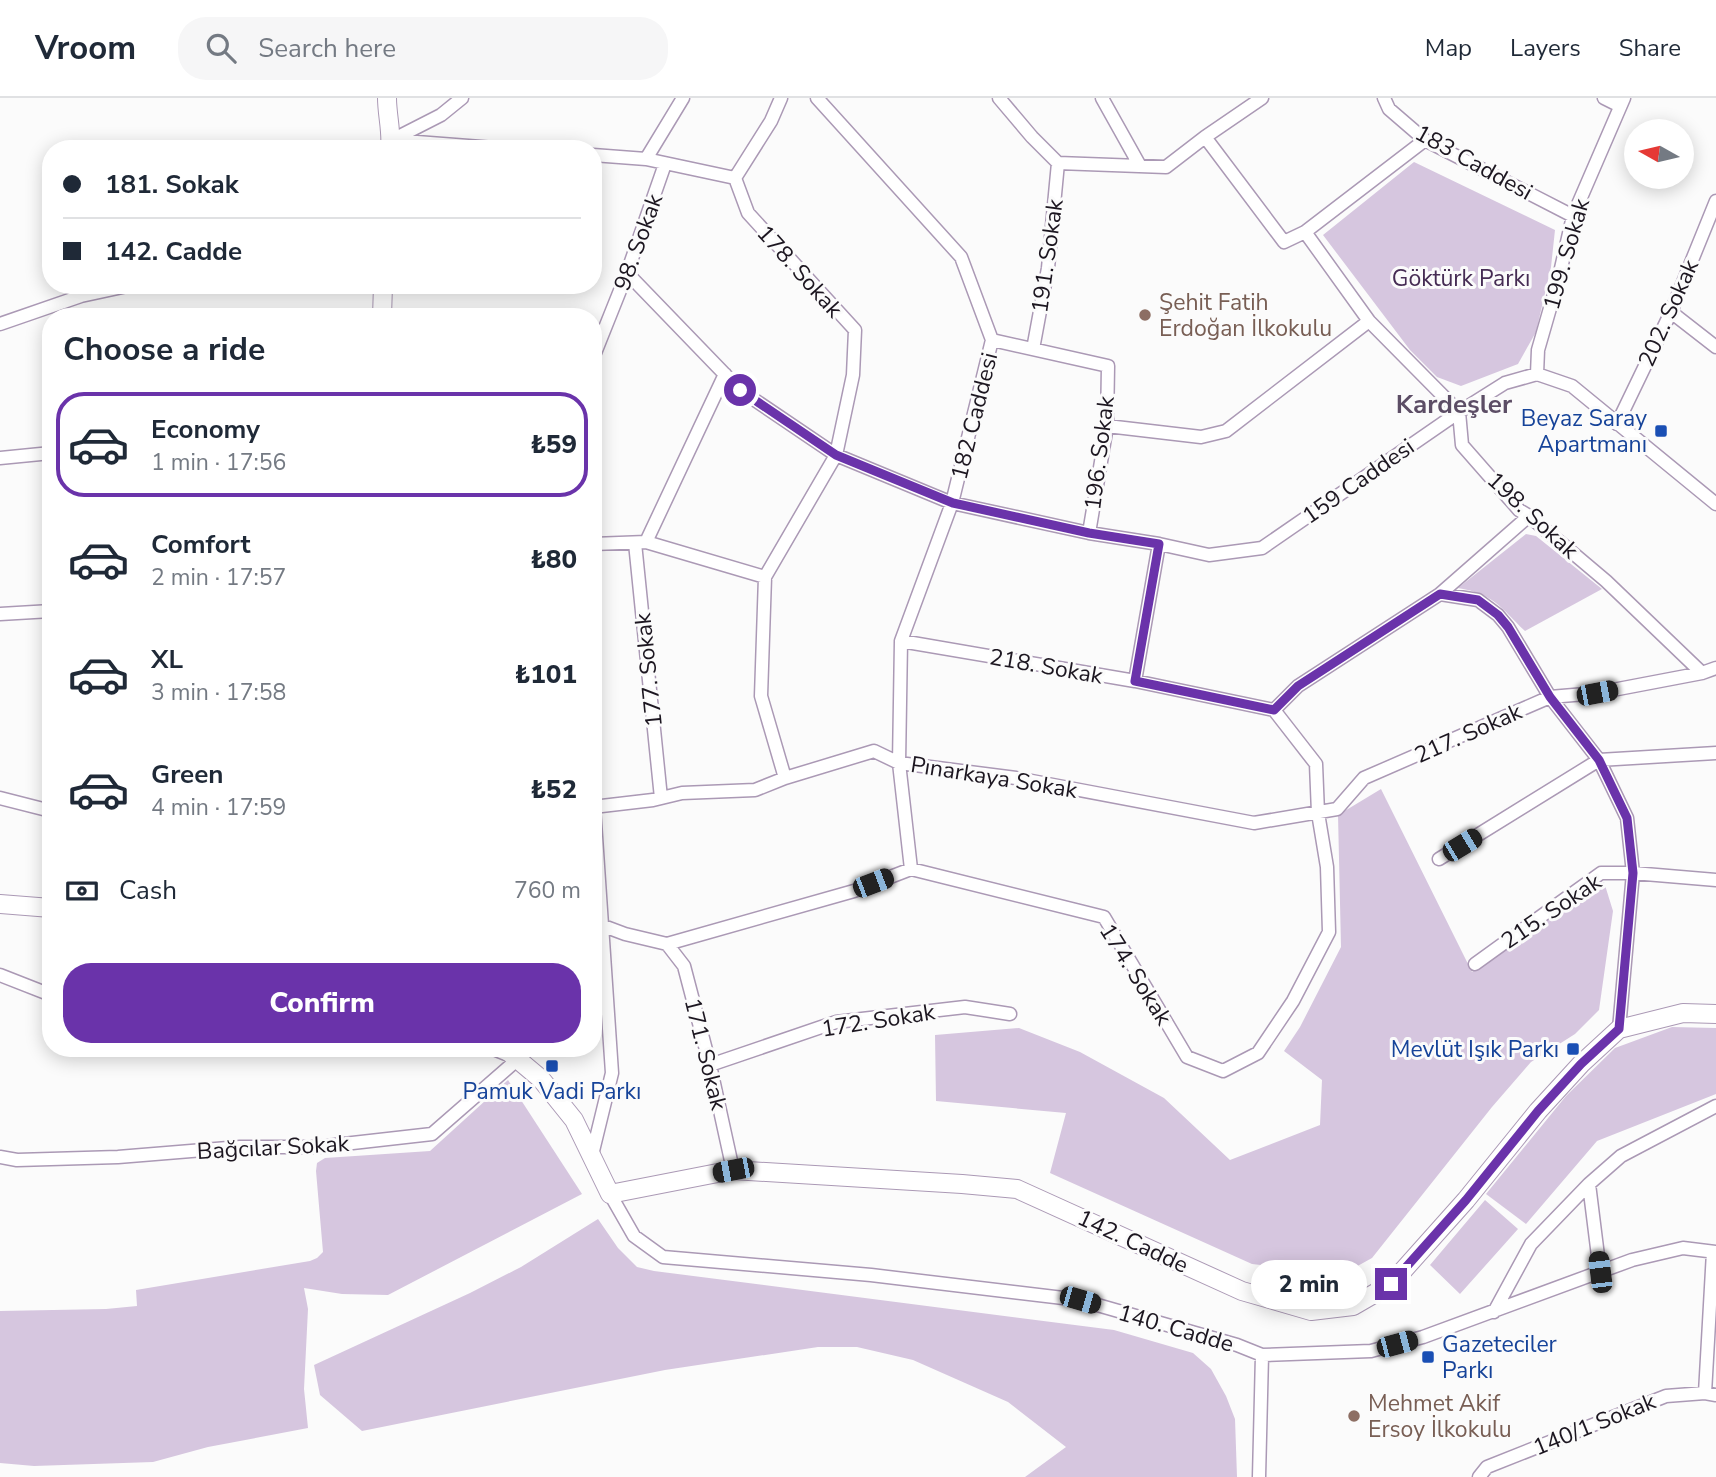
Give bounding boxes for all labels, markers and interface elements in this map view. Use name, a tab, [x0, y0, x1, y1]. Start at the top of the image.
search box	[178, 17, 668, 80]
text: Vroom	[35, 26, 136, 71]
icon: search	[202, 29, 240, 67]
text: Search here	[258, 31, 396, 66]
text: Map	[1425, 32, 1472, 64]
text: Layers	[1510, 32, 1581, 64]
text: Share	[1619, 32, 1681, 64]
street label: 183 Caddesi	[1409, 117, 1538, 208]
north arrow	[1624, 119, 1694, 189]
map controls	[1624, 119, 1694, 189]
text: 181. Sokak	[105, 167, 239, 202]
street label: 98. Sokak	[607, 189, 670, 295]
street label: 199. Sokak	[1536, 194, 1597, 313]
street label: 191. Sokak	[1024, 197, 1071, 315]
street label: 178. Sokak	[750, 218, 850, 325]
text: 142. Cadde	[105, 234, 242, 269]
street label: 202. Sokak	[1631, 254, 1706, 372]
park label: Göktürk Parkı	[1392, 263, 1530, 294]
place label: Şehit Fatih Erdoğan İlkokulu	[1159, 287, 1332, 344]
marker: Şehit Fatih Erdoğan İlkokulu	[1137, 307, 1153, 323]
text: Choose a ride	[63, 328, 265, 371]
street label: 182 Caddesi	[944, 349, 1005, 483]
route start	[724, 374, 756, 406]
district label: Kardeşler	[1396, 387, 1513, 422]
street label: 196. Sokak	[1077, 394, 1122, 512]
place label: Beyaz Saray Apartmanı	[1521, 403, 1647, 460]
text: Economy	[151, 412, 260, 447]
icon: car	[67, 413, 130, 476]
marker: Beyaz Saray Apartmanı	[1653, 423, 1669, 439]
text: ₺59	[530, 427, 577, 462]
street label: 159 Caddesi	[1296, 431, 1420, 531]
text: 1 min · 17:56	[151, 447, 286, 478]
street label: 198. Sokak	[1480, 465, 1585, 566]
text: Comfort	[151, 527, 251, 562]
icon: car	[67, 528, 130, 591]
text: ₺80	[530, 542, 577, 577]
text: 2 min · 17:57	[151, 562, 286, 593]
street label: 177. Sokak	[627, 611, 670, 729]
street label: 218. Sokak	[987, 641, 1106, 692]
text: XL	[151, 642, 183, 677]
icon: car	[67, 643, 130, 706]
text: ₺101	[515, 657, 577, 692]
text: 3 min · 17:58	[151, 677, 286, 708]
car	[1575, 679, 1620, 707]
street label: 217. Sokak	[1410, 696, 1527, 771]
street label: Pınarkaya Sokak	[908, 749, 1080, 806]
text: Green	[151, 757, 224, 792]
icon: car	[67, 758, 130, 821]
text: ₺52	[530, 772, 577, 807]
text: 4 min · 17:59	[151, 792, 286, 823]
car	[1439, 825, 1486, 865]
car	[850, 866, 897, 900]
street label: 215. Sokak	[1495, 866, 1608, 956]
icon: cash	[63, 872, 101, 910]
text: Cash	[119, 873, 177, 908]
text: 760 m	[514, 875, 581, 906]
street label: 174. Sokak	[1092, 917, 1179, 1031]
button: Confirm	[63, 963, 581, 1043]
street label: 171. Sokak	[677, 995, 735, 1114]
street label: 172. Sokak	[819, 996, 938, 1045]
place label: Mevlüt Işık Parkı	[1391, 1034, 1559, 1065]
marker: Mevlüt Işık Parkı	[1565, 1041, 1581, 1057]
marker: Pamuk Vadi Parkı	[544, 1058, 560, 1074]
place label: Pamuk Vadi Parkı	[463, 1076, 641, 1107]
street label: Bağcılar Sokak	[196, 1128, 350, 1167]
car	[711, 1156, 756, 1184]
street label: 142. Cadde	[1072, 1202, 1193, 1281]
car	[1588, 1250, 1613, 1294]
callout: 2 min	[1251, 1260, 1366, 1308]
route end	[1375, 1268, 1407, 1300]
text: 2 min	[1279, 1269, 1339, 1300]
car	[1057, 1284, 1104, 1316]
street label: 140. Cadde	[1114, 1297, 1237, 1360]
car	[1374, 1328, 1421, 1360]
place label: Gazeteciler Parkı	[1442, 1329, 1558, 1386]
marker: Gazeteciler Parkı	[1420, 1349, 1436, 1365]
street label: 140/1 Sokak	[1528, 1386, 1661, 1463]
place label: Mehmet Akif Ersoy İlkokulu	[1368, 1388, 1512, 1445]
marker: Mehmet Akif Ersoy İlkokulu	[1346, 1408, 1362, 1424]

